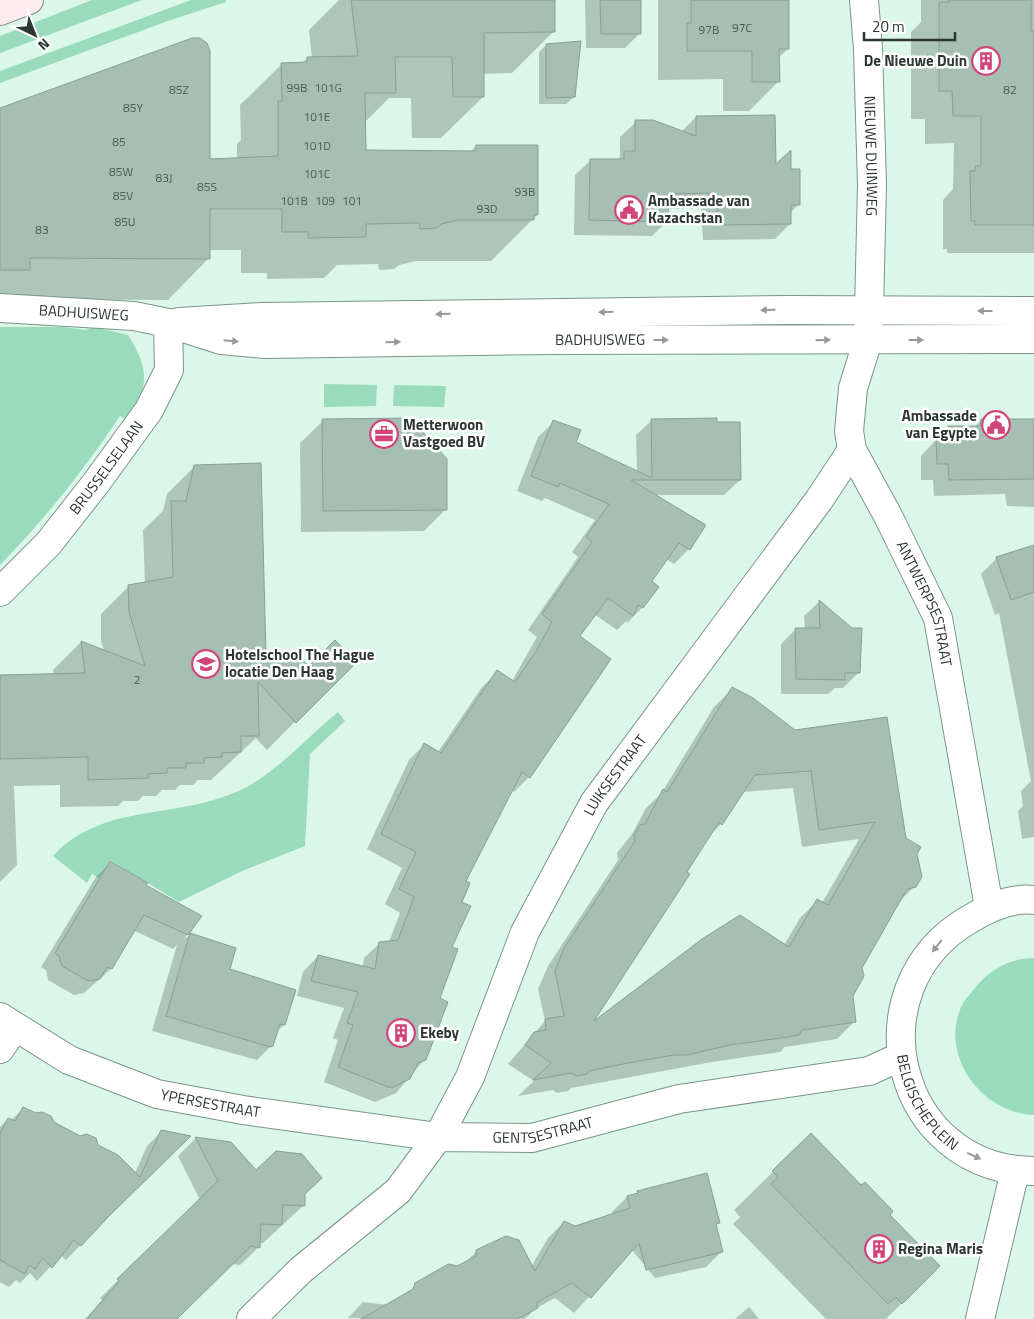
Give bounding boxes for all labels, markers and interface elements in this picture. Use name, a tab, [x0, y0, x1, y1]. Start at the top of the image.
north arrow	[10, 10, 60, 60]
scale bar	[864, 10, 955, 42]
text: 20 m	[872, 15, 905, 38]
house number: 97C	[732, 18, 752, 37]
house number: 97B	[699, 20, 719, 39]
text: N	[33, 34, 55, 56]
building icon: De Nieuwe Duin	[971, 46, 1001, 76]
place label: De Nieuwe Duin	[864, 49, 967, 72]
house number: 99B	[287, 78, 307, 97]
house number: 101G	[314, 78, 342, 97]
house number: 85Z	[169, 80, 189, 99]
house number: 82	[1003, 80, 1017, 99]
street label: NIEUWE DUINWEG	[858, 95, 884, 216]
house number: 85Y	[123, 98, 143, 117]
house number: 101E	[304, 107, 331, 126]
house number: 85	[112, 132, 126, 151]
house number: 101D	[303, 136, 331, 155]
house number: 85W	[109, 162, 133, 181]
house number: 101C	[304, 164, 331, 183]
house number: 83J	[156, 168, 172, 187]
house number: 85S	[197, 177, 217, 196]
house number: 93B	[515, 182, 535, 201]
house number: 85V	[113, 186, 133, 205]
place label: Ambassade van Kazachstan	[648, 189, 750, 229]
house number: 101B	[280, 191, 308, 210]
house number: 109	[315, 191, 335, 210]
house number: 101	[342, 191, 362, 210]
public building icon: Ambassade van Kazachstan	[614, 195, 644, 225]
house number: 93D	[476, 199, 498, 218]
house number: 85U	[114, 212, 136, 231]
house number: 83	[35, 220, 49, 239]
street label: BADHUISWEG	[38, 298, 130, 327]
one-way arrow	[760, 306, 776, 314]
one-way arrow	[977, 307, 993, 315]
one-way arrow	[598, 308, 614, 316]
one-way arrow	[435, 311, 451, 319]
street label: BADHUISWEG	[555, 328, 645, 351]
one-way arrow	[909, 335, 925, 343]
one-way arrow	[653, 336, 669, 344]
one-way arrow	[816, 336, 832, 344]
one-way arrow	[223, 338, 239, 346]
one-way arrow	[386, 338, 402, 346]
place label: Ambassade van Egypte	[902, 404, 977, 444]
public building icon: Ambassade van Egypte	[981, 410, 1011, 440]
place label: Metterwoon Vastgoed BV	[403, 413, 485, 453]
street label: BRUSSELSELAAN	[63, 416, 149, 519]
office icon: Metterwoon Vastgoed BV	[369, 419, 399, 449]
street label: ANTWERPSESTRAAT	[891, 537, 958, 668]
place label: Hotelschool The Hague locatie Den Haag	[225, 643, 375, 683]
school or university icon: Hotelschool The Hague locatie Den Haag	[191, 649, 221, 679]
house number: 2	[134, 670, 140, 689]
street label: LUIKSESTRAAT	[577, 730, 652, 820]
one-way arrow	[931, 939, 942, 952]
building icon: Ekeby	[386, 1018, 416, 1048]
place label: Ekeby	[420, 1021, 460, 1044]
street label: BELGISCHEPLEIN	[891, 1052, 964, 1156]
street label: YPERSESTRAAT	[159, 1083, 262, 1123]
street label: GENTSESTRAAT	[492, 1110, 596, 1150]
one-way arrow	[967, 1153, 981, 1161]
building icon: Regina Maris	[864, 1234, 894, 1264]
place label: Regina Maris	[898, 1237, 983, 1260]

